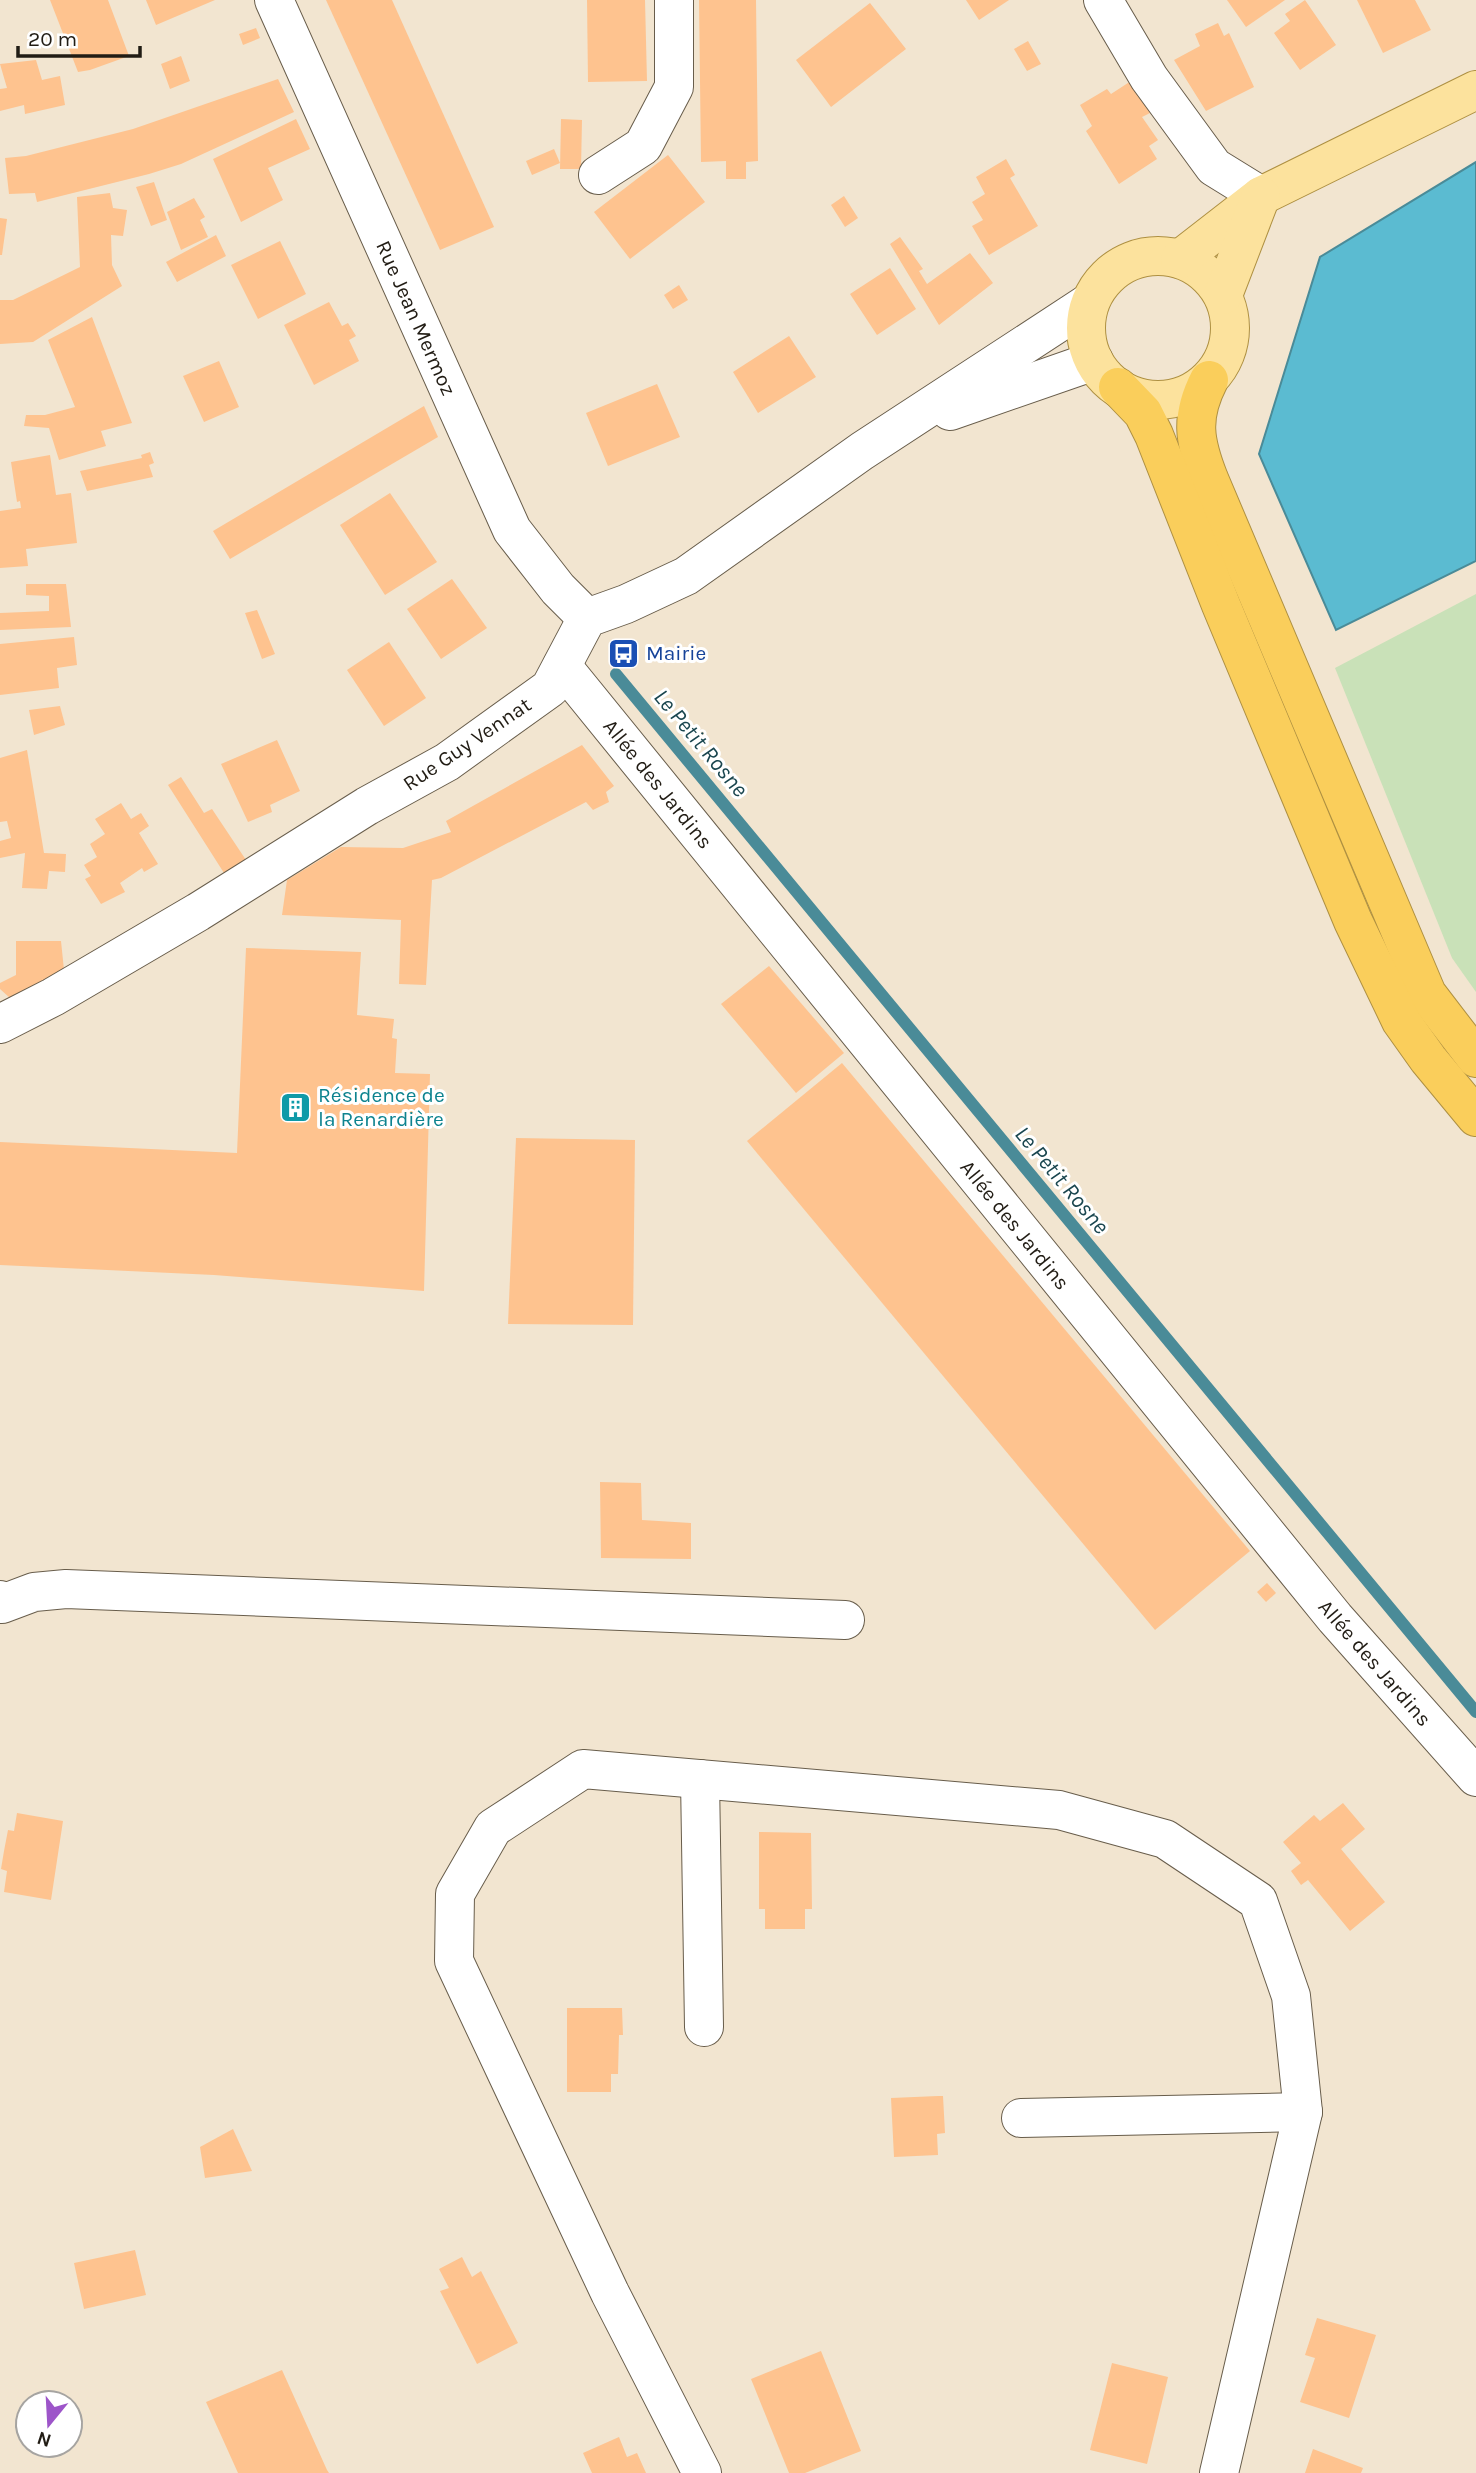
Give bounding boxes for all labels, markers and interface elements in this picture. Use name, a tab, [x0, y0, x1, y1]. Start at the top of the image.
scale bar	[18, 14, 140, 58]
text: 20 m	[28, 27, 77, 51]
street label: Rue Jean Mermoz	[371, 237, 461, 399]
bus stop icon: Mairie	[606, 636, 640, 670]
place label: Mairie	[646, 641, 706, 665]
water label: Le Petit Rosne	[648, 684, 754, 803]
street label: Rue Guy Vennat	[398, 692, 536, 796]
street label: Allée des Jardins	[598, 714, 718, 854]
place label: Résidence de la Renardière	[318, 1083, 445, 1131]
building icon: Résidence de la Renardière	[278, 1090, 312, 1124]
water label: Le Petit Rosne	[1009, 1121, 1115, 1240]
street label: Allée des Jardins	[955, 1155, 1075, 1295]
street label: Allée des Jardins	[1314, 1595, 1436, 1731]
north arrow	[14, 2389, 84, 2459]
text: N	[34, 2427, 54, 2452]

